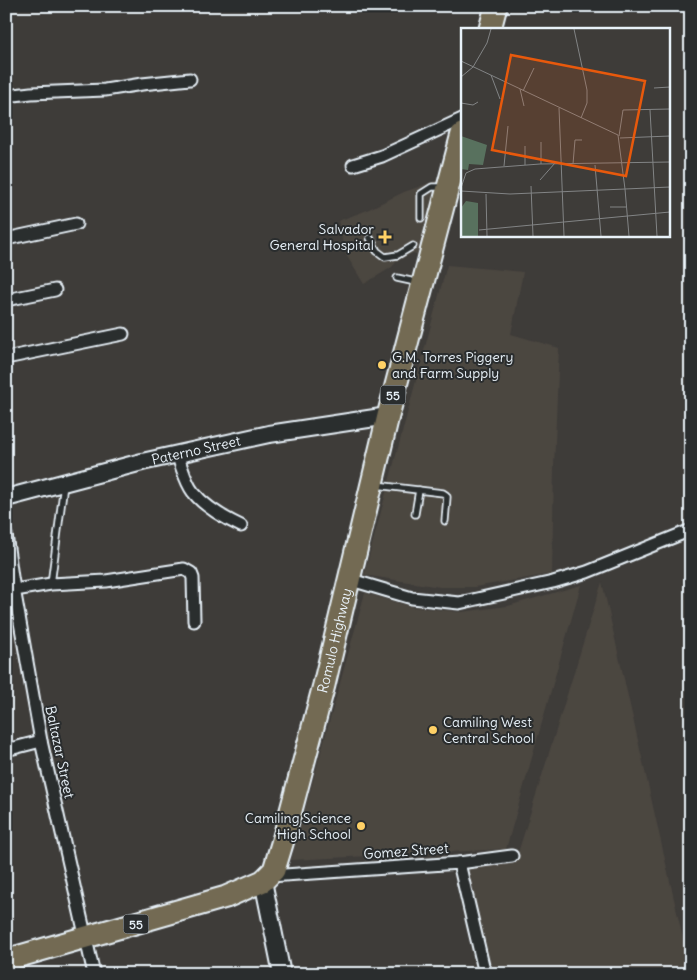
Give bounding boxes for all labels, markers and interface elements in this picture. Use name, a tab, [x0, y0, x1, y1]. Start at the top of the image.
inset map	[461, 28, 670, 236]
place label: Salvador General Hospital	[269, 220, 374, 254]
marker: Salvador General Hospital	[378, 230, 392, 244]
place label: G.M. Torres Piggery and Farm Supply	[392, 348, 514, 382]
marker: G.M. Torres Piggery and Farm Supply	[376, 359, 388, 371]
road number: 55	[380, 386, 406, 404]
street label: Paterno Street	[150, 431, 242, 469]
street label: Romulo Highway	[313, 586, 356, 695]
street label: Baltazar Street	[41, 704, 79, 800]
place label: Camiling West Central School	[443, 713, 534, 747]
marker: Camiling West Central School	[427, 724, 439, 736]
place label: Camiling Science High School	[245, 809, 351, 843]
marker: Camiling Science High School	[355, 820, 367, 832]
street label: Gomez Street	[363, 839, 449, 863]
road number: 55	[124, 914, 148, 934]

